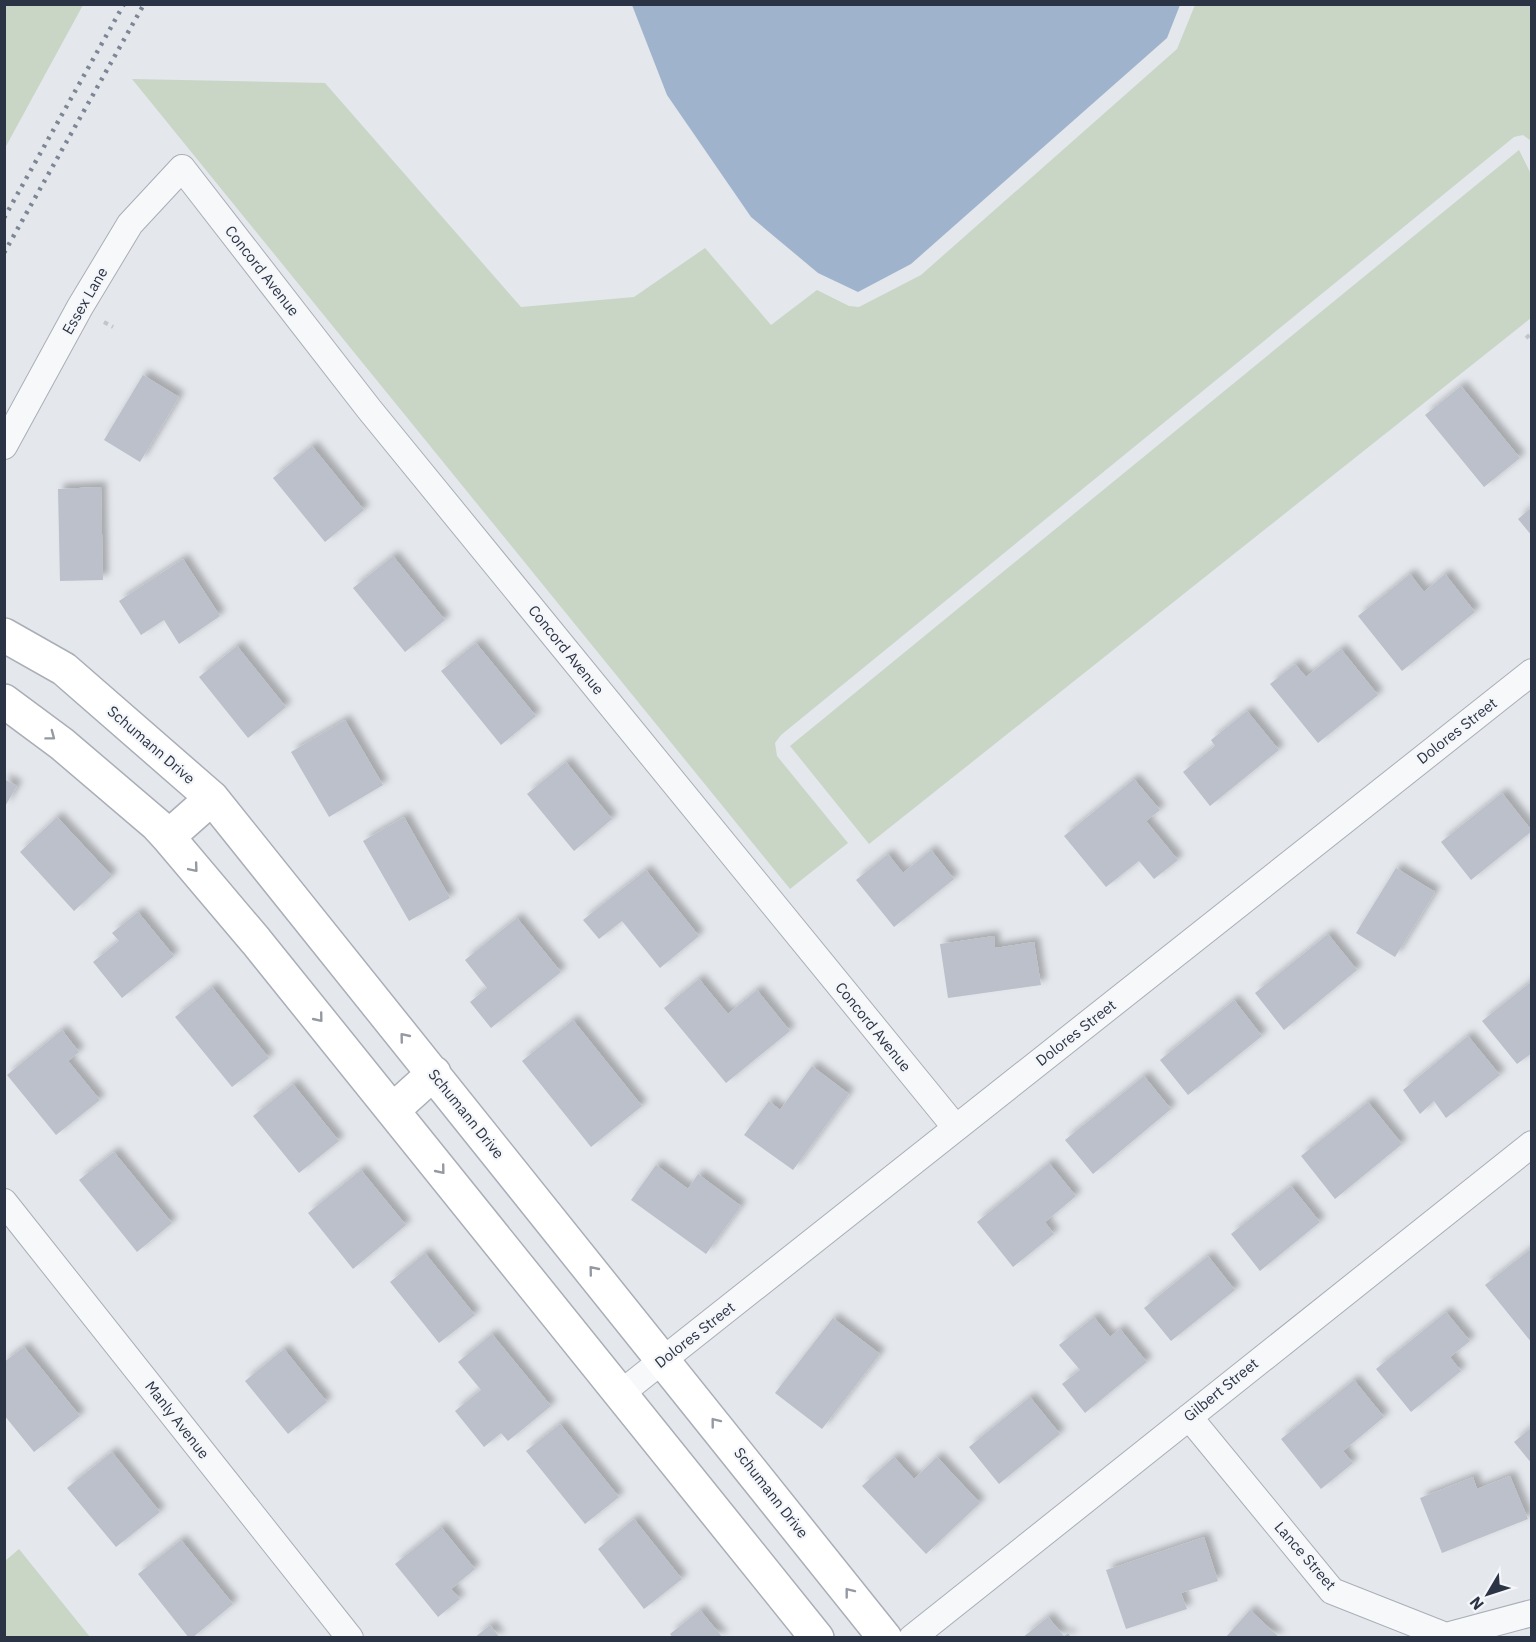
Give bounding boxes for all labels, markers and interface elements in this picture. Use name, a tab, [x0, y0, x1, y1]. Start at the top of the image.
street label: Concord Avenue	[221, 222, 304, 320]
street label: Essex Lane	[58, 264, 111, 338]
street label: Concord Avenue	[524, 601, 608, 698]
street label: Dolores Street	[1413, 693, 1501, 768]
street label: Schumann Drive	[104, 701, 199, 788]
one-way arrow	[45, 729, 56, 740]
one-way arrow	[187, 861, 198, 872]
street label: Concord Avenue	[831, 978, 915, 1075]
street label: Dolores Street	[1032, 995, 1120, 1070]
one-way arrow	[311, 1011, 322, 1022]
one-way arrow	[401, 1033, 412, 1044]
street label: Schumann Drive	[424, 1065, 508, 1162]
one-way arrow	[433, 1163, 444, 1174]
one-way arrow	[589, 1266, 600, 1277]
street label: Dolores Street	[651, 1297, 739, 1372]
street label: Gilbert Street	[1179, 1354, 1262, 1426]
street label: Manly Avenue	[141, 1377, 214, 1462]
one-way arrow	[711, 1418, 722, 1429]
street label: Schumann Drive	[730, 1444, 813, 1542]
street label: Lance Street	[1271, 1518, 1340, 1594]
north arrow	[1458, 1564, 1518, 1624]
one-way arrow	[845, 1587, 856, 1598]
text: N	[1465, 1593, 1488, 1614]

